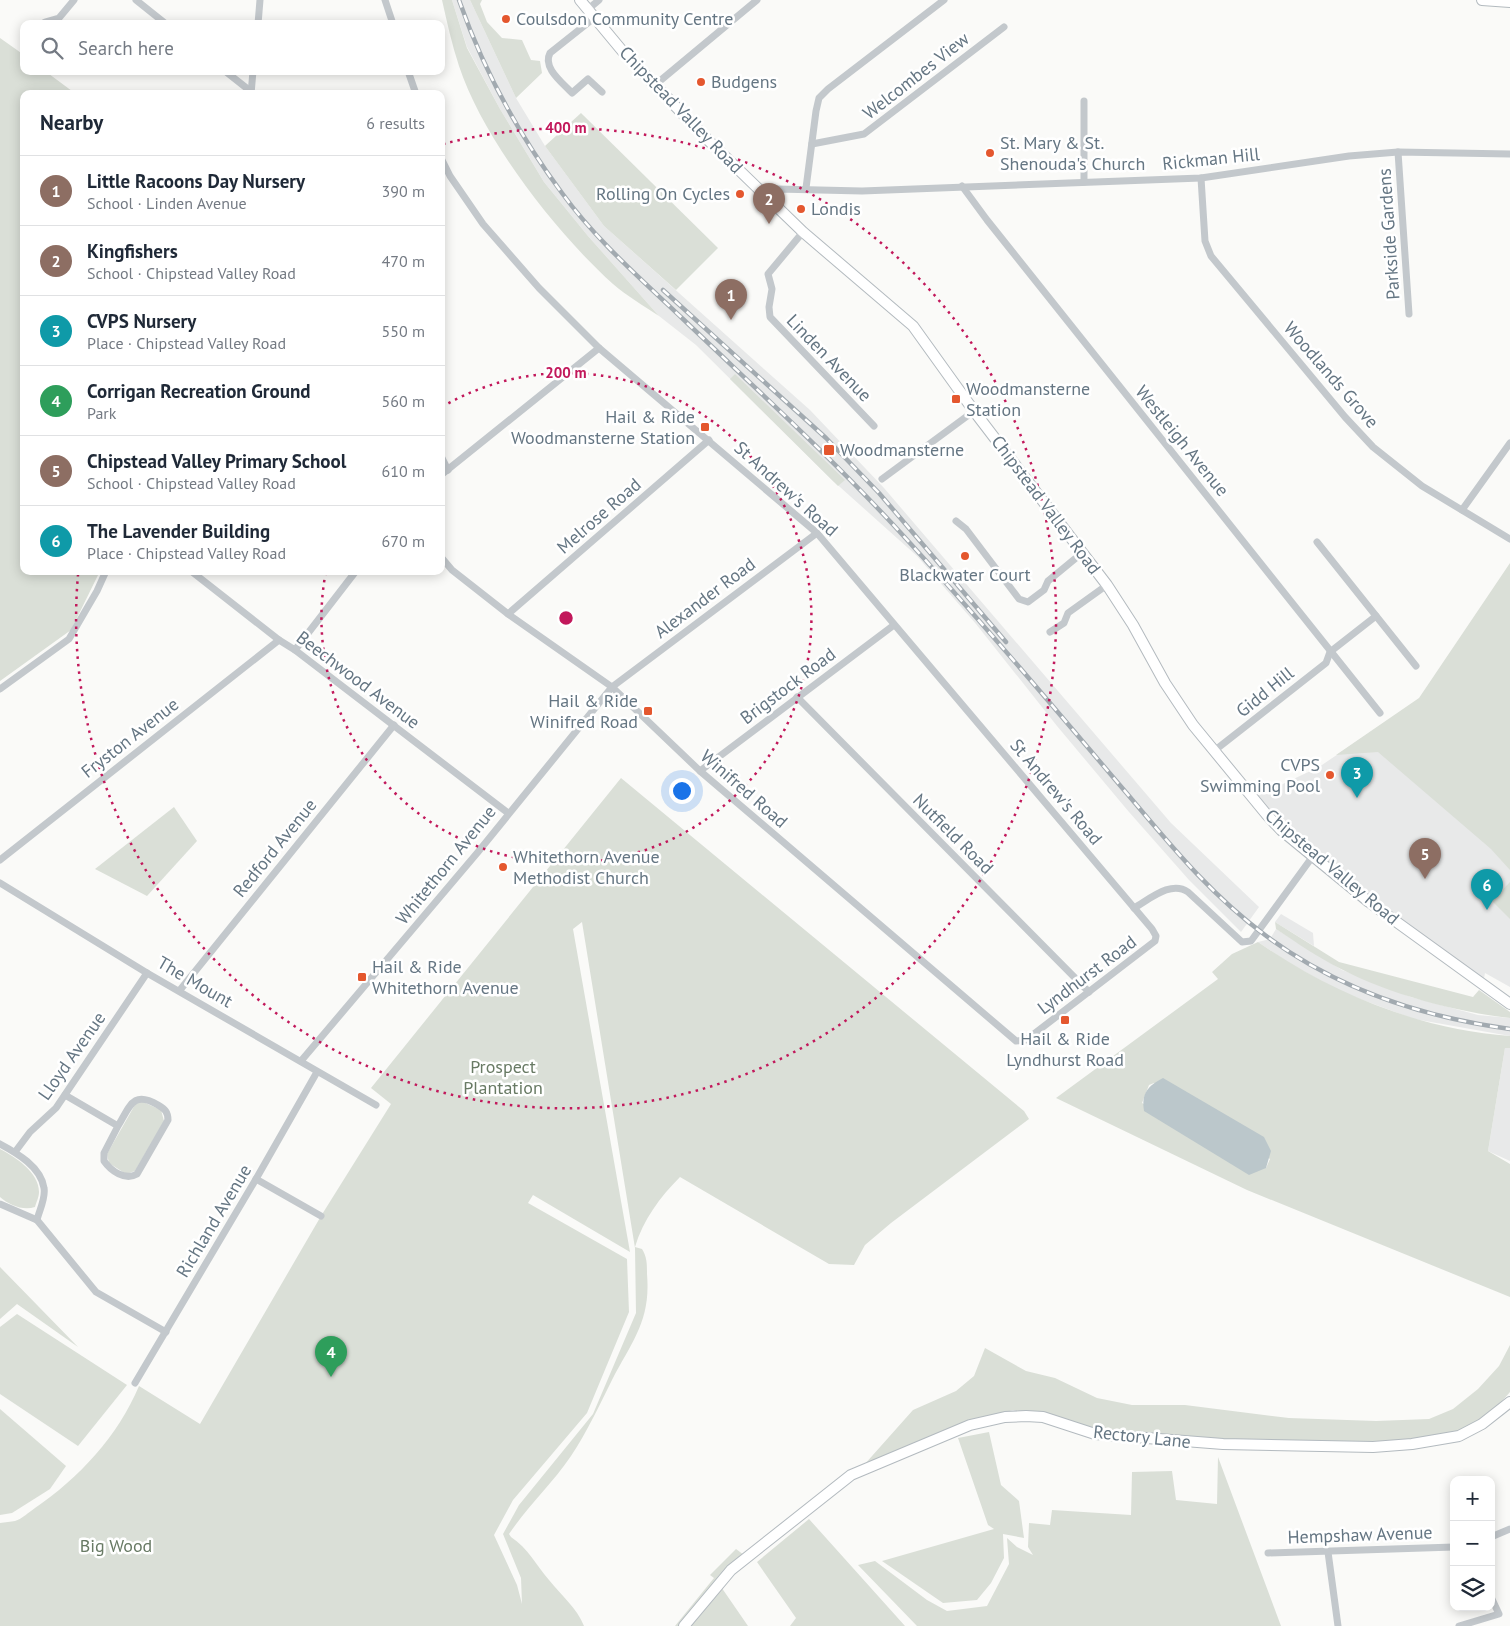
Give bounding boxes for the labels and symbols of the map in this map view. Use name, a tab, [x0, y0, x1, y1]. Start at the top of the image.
place label: Coulsdon Community Centre	[516, 7, 733, 30]
marker: Coulsdon Community Centre	[500, 13, 512, 25]
street label: Welcombes View	[858, 27, 974, 124]
street label: Chipstead Valley Road	[615, 41, 748, 178]
place label: Budgens	[711, 70, 777, 93]
marker: Budgens	[695, 76, 707, 88]
text: 400 m	[545, 118, 587, 137]
place label: St. Mary & St. Shenouda's Church	[1000, 131, 1145, 175]
street label: Rickman Hill	[1161, 142, 1262, 175]
marker: St. Mary & St. Shenouda's Church	[984, 147, 996, 159]
street label: Parkside Gardens	[1372, 168, 1405, 300]
place label: Rolling On Cycles	[596, 182, 730, 205]
pin: 2	[753, 183, 785, 224]
marker: Rolling On Cycles	[734, 188, 746, 200]
place label: Londis	[811, 197, 861, 220]
marker: Londis	[795, 203, 807, 215]
pin: 1	[715, 279, 747, 320]
street label: Linden Avenue	[782, 309, 877, 406]
street label: Woodlands Grove	[1279, 317, 1384, 433]
text: 200 m	[545, 363, 587, 382]
place label: Woodmansterne Station	[966, 377, 1090, 421]
street label: Westleigh Avenue	[1131, 381, 1234, 501]
marker: Woodmansterne Station	[950, 393, 962, 405]
place label: Hail & Ride Woodmansterne Station	[511, 405, 695, 449]
marker: Hail & Ride Woodmansterne Station	[699, 421, 711, 433]
street label: Chipstead Valley Road	[987, 431, 1106, 579]
street label: St Andrew's Road	[730, 436, 843, 541]
place label: Woodmansterne	[840, 438, 964, 461]
marker: Woodmansterne	[822, 443, 836, 457]
street label: Melrose Road	[552, 473, 645, 558]
marker: Blackwater Court	[959, 550, 971, 562]
street label: Alexander Road	[650, 552, 760, 643]
place label: Blackwater Court	[899, 563, 1031, 586]
centre of rings	[557, 609, 575, 627]
street label: Beechwood Avenue	[292, 626, 425, 734]
street label: Brigstock Road	[736, 642, 840, 729]
street label: Gidd Hill	[1231, 661, 1299, 722]
place label: Hail & Ride Winifred Road	[530, 689, 638, 733]
street label: Fryston Avenue	[76, 692, 183, 783]
marker: Hail & Ride Winifred Road	[642, 705, 654, 717]
street label: St Andrew's Road	[1005, 734, 1107, 849]
street label: Winifred Road	[696, 745, 793, 833]
place label: CVPS Swimming Pool	[1200, 753, 1321, 797]
pin: 3	[1341, 757, 1373, 798]
marker: CVPS Swimming Pool	[1324, 769, 1336, 781]
your location	[669, 778, 695, 804]
street label: Nutfield Road	[908, 789, 998, 879]
street label: Redford Avenue	[228, 794, 321, 902]
street label: Whitethorn Avenue	[391, 800, 501, 929]
street label: Chipstead Valley Road	[1260, 804, 1404, 930]
pin: 5	[1409, 838, 1441, 879]
place label: Whitethorn Avenue Methodist Church	[513, 845, 660, 889]
marker: Whitethorn Avenue Methodist Church	[497, 861, 509, 873]
pin: 6	[1471, 869, 1503, 910]
street label: Lyndhurst Road	[1033, 930, 1141, 1019]
street label: The Mount	[153, 951, 237, 1012]
place label: Hail & Ride Whitethorn Avenue	[372, 955, 519, 999]
marker: Hail & Ride Whitethorn Avenue	[356, 971, 368, 983]
street label: Lloyd Avenue	[33, 1007, 110, 1104]
marker: Hail & Ride Lyndhurst Road	[1059, 1014, 1071, 1026]
place label: Hail & Ride Lyndhurst Road	[1006, 1027, 1124, 1071]
park label: Prospect Plantation	[463, 1055, 543, 1099]
street label: Richland Avenue	[171, 1160, 256, 1281]
pin: 4	[315, 1336, 347, 1377]
street label: Rectory Lane	[1092, 1420, 1192, 1453]
street label: Hempshaw Avenue	[1287, 1520, 1433, 1549]
park label: Big Wood	[80, 1534, 152, 1557]

